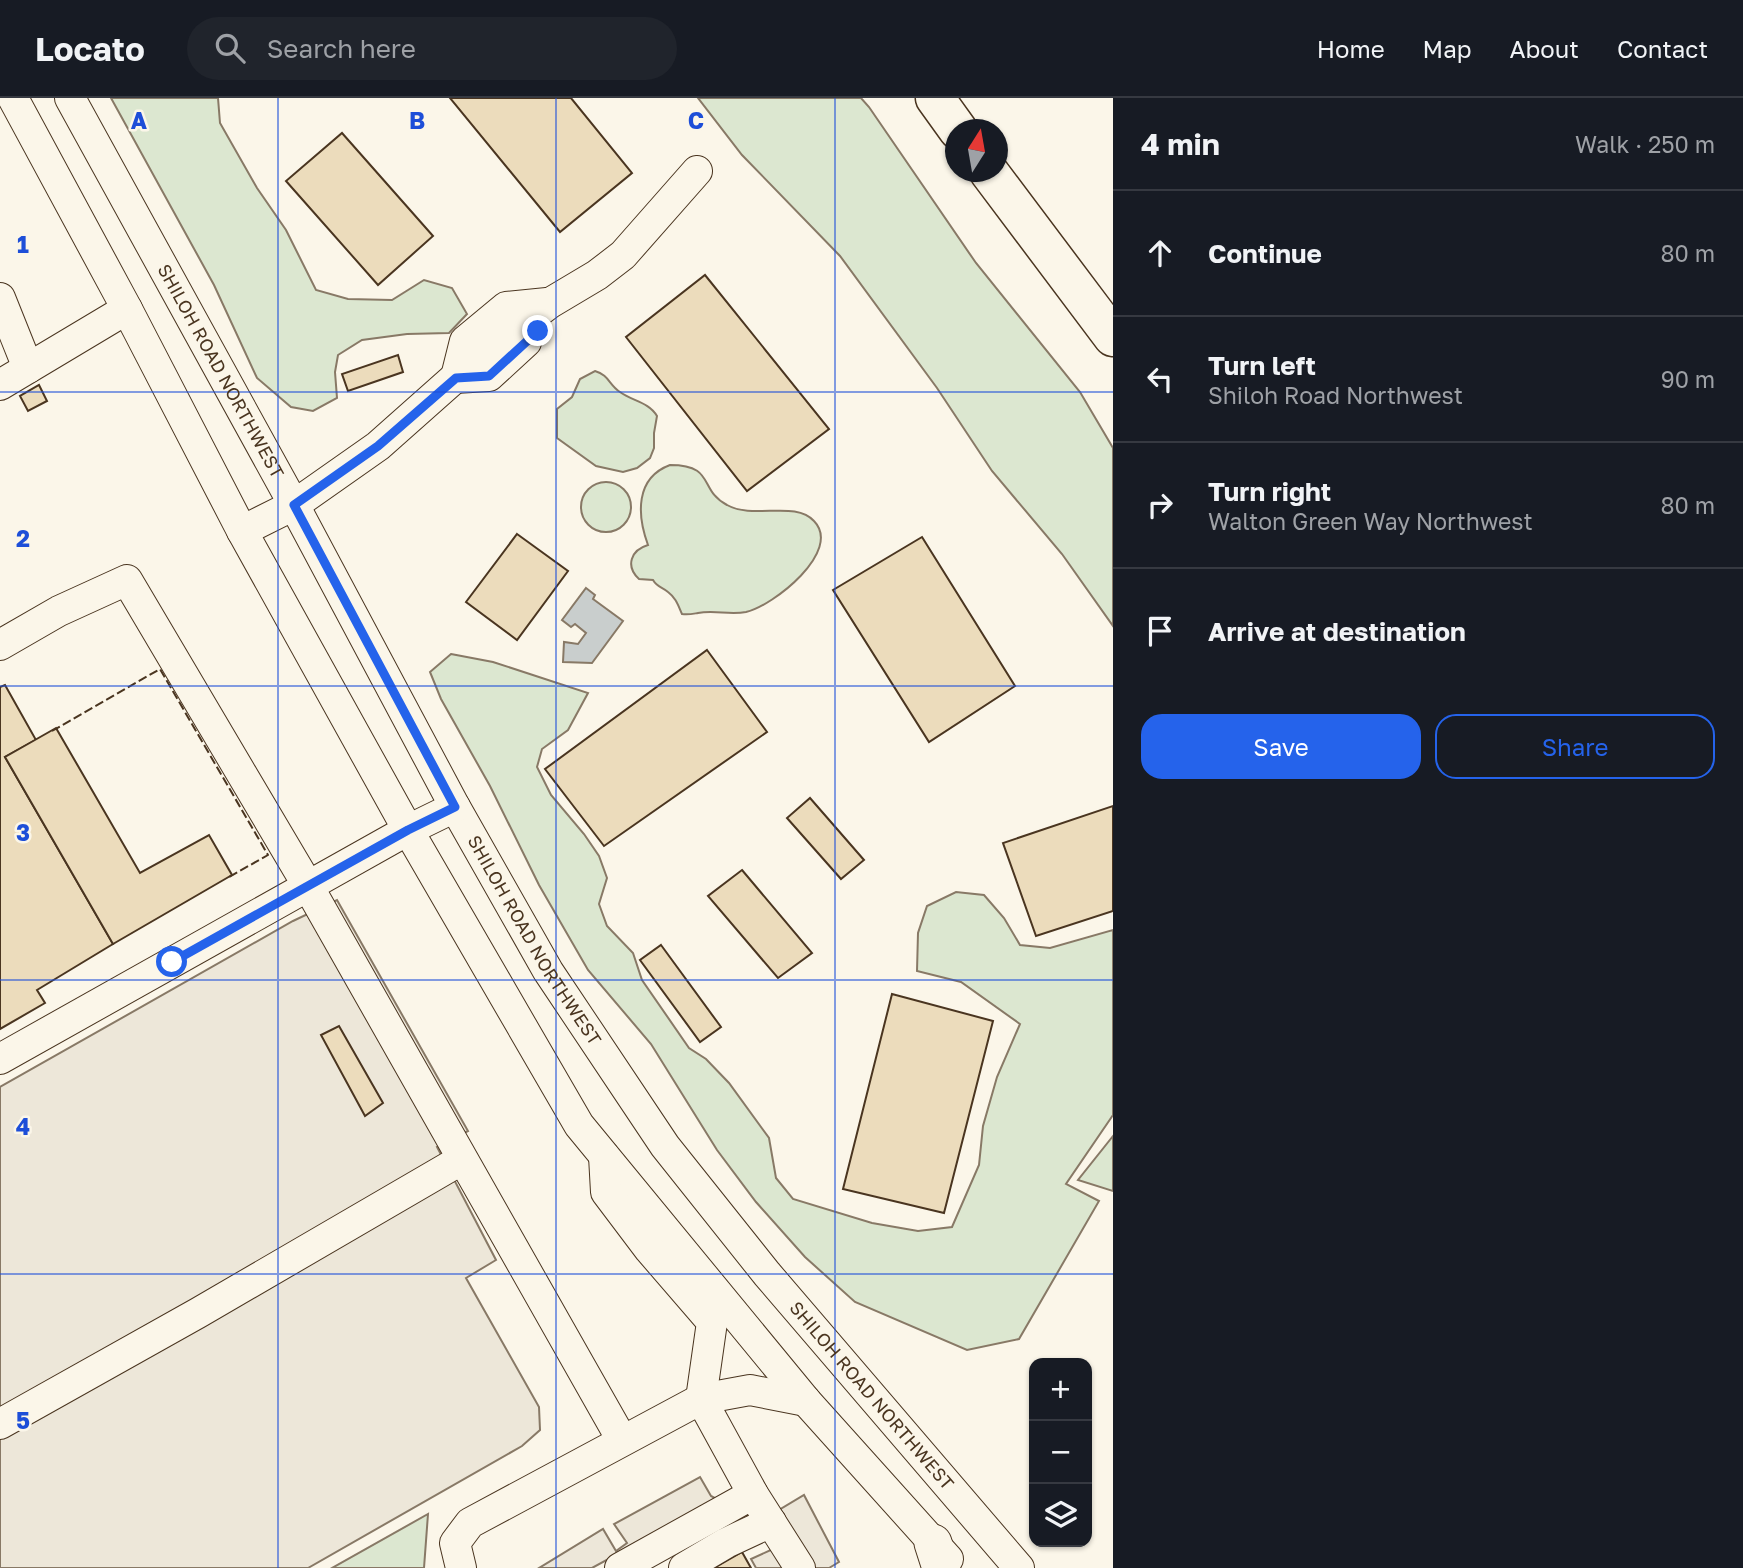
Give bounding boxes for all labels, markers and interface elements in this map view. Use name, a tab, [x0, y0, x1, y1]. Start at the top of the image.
search box	[187, 17, 677, 80]
text: Locato	[35, 29, 145, 68]
icon: search	[211, 29, 249, 67]
text: Search here	[267, 33, 416, 64]
text: Home	[1317, 34, 1385, 63]
text: Map	[1423, 34, 1472, 63]
text: About	[1510, 34, 1579, 63]
text: Contact	[1617, 34, 1708, 63]
text: A	[131, 106, 148, 134]
text: B	[409, 106, 425, 134]
text: C	[688, 106, 704, 134]
north arrow	[945, 119, 1008, 182]
text: 4 min	[1141, 126, 1220, 162]
text: Walk · 250 m	[1575, 130, 1715, 158]
text: 1	[17, 230, 29, 258]
icon: ahead	[1141, 234, 1179, 272]
text: Continue	[1208, 238, 1322, 269]
text: 80 m	[1661, 239, 1715, 267]
street label: SHILOH ROAD NORTHWEST	[154, 260, 289, 482]
route end	[522, 315, 553, 346]
text: Turn left	[1208, 350, 1316, 381]
icon: left	[1141, 360, 1179, 398]
text: 90 m	[1661, 365, 1715, 393]
text: Shiloh Road Northwest	[1208, 381, 1463, 409]
text: Turn right	[1208, 476, 1331, 507]
icon: right	[1141, 486, 1179, 524]
text: 80 m	[1661, 491, 1715, 519]
text: Walton Green Way Northwest	[1208, 507, 1533, 535]
text: 2	[16, 524, 30, 552]
icon: arrive	[1141, 612, 1179, 650]
text: Arrive at destination	[1208, 616, 1466, 647]
button: Save	[1141, 714, 1421, 779]
button: Share	[1435, 714, 1715, 779]
text: 3	[16, 818, 30, 846]
street label: SHILOH ROAD NORTHWEST	[463, 831, 606, 1049]
route start	[156, 946, 187, 977]
text: 4	[16, 1112, 30, 1140]
street label: SHILOH ROAD NORTHWEST	[785, 1297, 959, 1494]
map controls	[1029, 1358, 1092, 1547]
button: +	[1029, 1358, 1092, 1421]
text: 5	[16, 1406, 30, 1434]
button: −	[1029, 1421, 1092, 1484]
button: layers	[1029, 1484, 1092, 1547]

